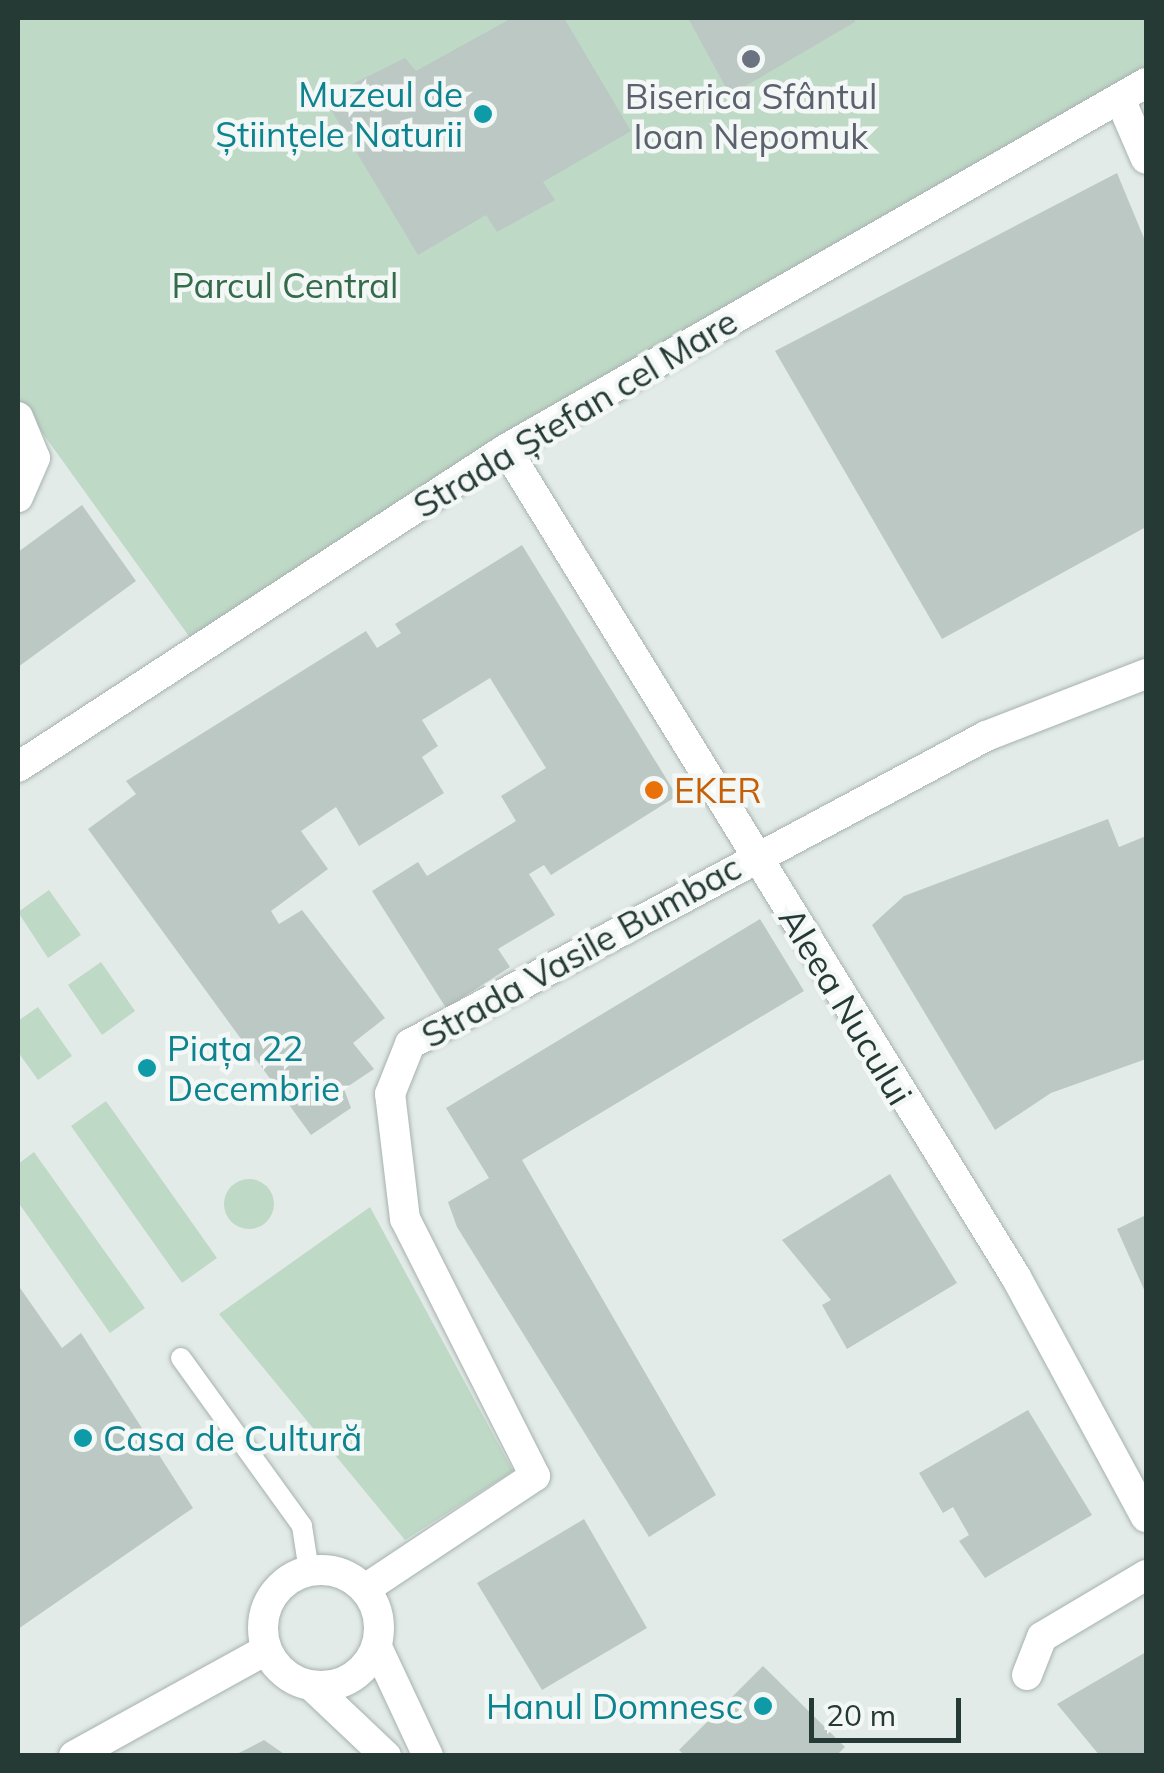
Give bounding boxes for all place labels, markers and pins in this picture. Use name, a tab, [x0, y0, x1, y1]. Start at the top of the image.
marker: Biserica Sfântul Ioan Nepomuk	[740, 48, 762, 70]
place label: Muzeul de Științele Naturii	[215, 73, 463, 155]
place label: Biserica Sfântul Ioan Nepomuk	[625, 75, 877, 157]
marker: Muzeul de Științele Naturii	[472, 103, 494, 125]
place label: EKER	[674, 769, 762, 811]
marker: EKER	[643, 779, 665, 801]
place label: Piața 22 Decembrie	[167, 1027, 340, 1109]
marker: Piața 22 Decembrie	[136, 1057, 158, 1079]
place label: Casa de Cultură	[103, 1417, 362, 1459]
marker: Casa de Cultură	[72, 1427, 94, 1449]
place label: Hanul Domnesc	[486, 1685, 743, 1727]
marker: Hanul Domnesc	[752, 1695, 774, 1717]

